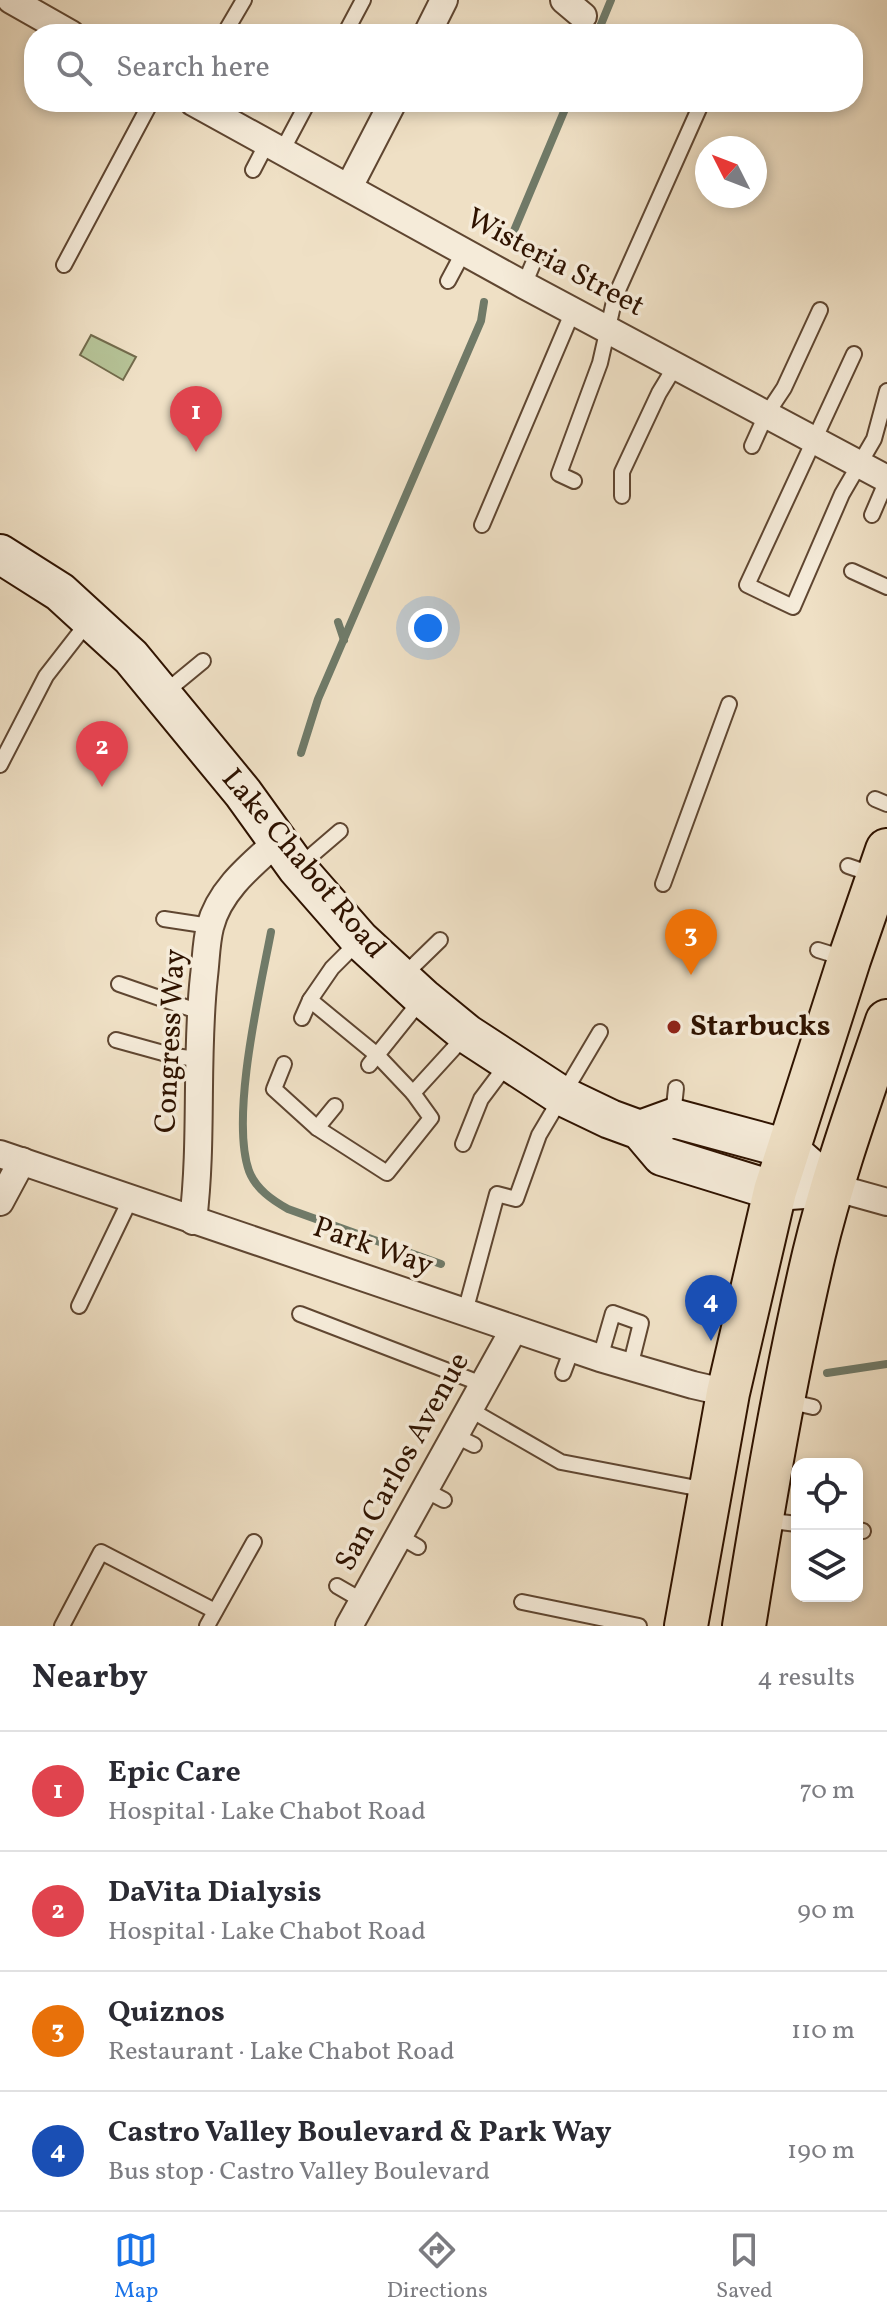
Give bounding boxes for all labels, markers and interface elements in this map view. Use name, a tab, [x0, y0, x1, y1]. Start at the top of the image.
search box	[24, 24, 863, 112]
icon: search	[52, 46, 96, 90]
text: Search here	[116, 47, 270, 89]
north arrow	[695, 136, 767, 208]
street label: Wisteria Street	[458, 198, 652, 328]
pin: 1	[170, 386, 222, 452]
your location	[408, 608, 448, 648]
pin: 2	[76, 721, 128, 787]
street label: Lake Chabot Road	[211, 760, 395, 968]
pin: 3	[665, 909, 717, 975]
street label: Congress Way	[145, 948, 197, 1134]
place label: Starbucks	[690, 1006, 831, 1048]
marker: Starbucks	[665, 1018, 683, 1036]
street label: Park Way	[307, 1207, 439, 1287]
pin: 4	[685, 1275, 737, 1341]
street label: San Carlos Avenue	[325, 1345, 481, 1579]
map controls	[791, 1458, 863, 1602]
button: locate	[791, 1458, 863, 1530]
button: layers	[791, 1530, 863, 1602]
text: Nearby	[32, 1655, 148, 1702]
text: 4 results	[757, 1660, 855, 1696]
text: Epic Care	[108, 1752, 241, 1794]
text: 1	[53, 1773, 63, 1809]
text: 70 m	[800, 1773, 855, 1809]
text: Hospital · Lake Chabot Road	[108, 1794, 426, 1830]
text: DaVita Dialysis	[108, 1872, 322, 1914]
text: 2	[51, 1893, 65, 1929]
text: 90 m	[797, 1893, 855, 1929]
text: Hospital · Lake Chabot Road	[108, 1914, 426, 1950]
text: Quiznos	[108, 1992, 225, 2034]
text: 3	[51, 2013, 65, 2049]
text: 110 m	[791, 2013, 855, 2049]
text: Restaurant · Lake Chabot Road	[108, 2034, 455, 2070]
text: Castro Valley Boulevard & Park Way	[108, 2112, 612, 2154]
text: 4	[50, 2133, 66, 2169]
text: 190 m	[787, 2133, 855, 2169]
text: Bus stop · Castro Valley Boulevard	[108, 2154, 490, 2190]
tab: Map	[114, 2228, 158, 2307]
tab: Directions	[387, 2228, 488, 2307]
tab: Saved	[716, 2228, 773, 2307]

